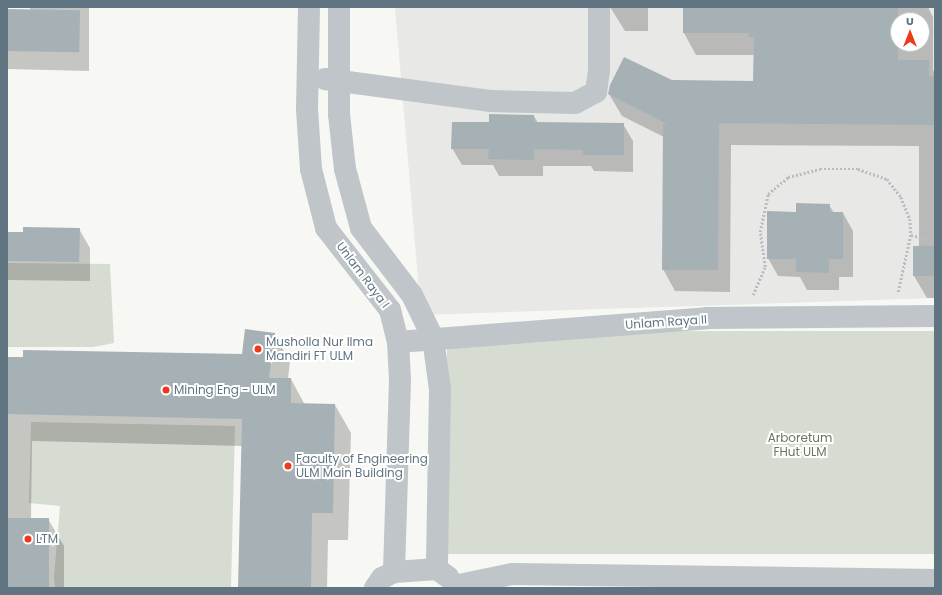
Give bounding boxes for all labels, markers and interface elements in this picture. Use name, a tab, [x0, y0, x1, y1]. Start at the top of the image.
north arrow	[890, 12, 930, 52]
text: U	[906, 13, 914, 29]
street label: Unlam Raya I	[334, 239, 392, 311]
street label: Unlam Raya II	[625, 312, 707, 332]
place label: Musholla Nur Ilma Mandiri FT ULM	[266, 335, 373, 363]
marker: Musholla Nur Ilma Mandiri FT ULM	[253, 344, 263, 354]
place label: Mining Eng - ULM	[174, 383, 275, 397]
marker: Mining Eng - ULM	[161, 385, 171, 395]
park label: Arboretum FHut ULM	[768, 431, 832, 459]
place label: Faculty of Engineering ULM Main Building	[296, 452, 428, 480]
marker: Faculty of Engineering ULM Main Building	[283, 461, 293, 471]
place label: LTM	[36, 532, 58, 546]
marker: LTM	[23, 534, 33, 544]

